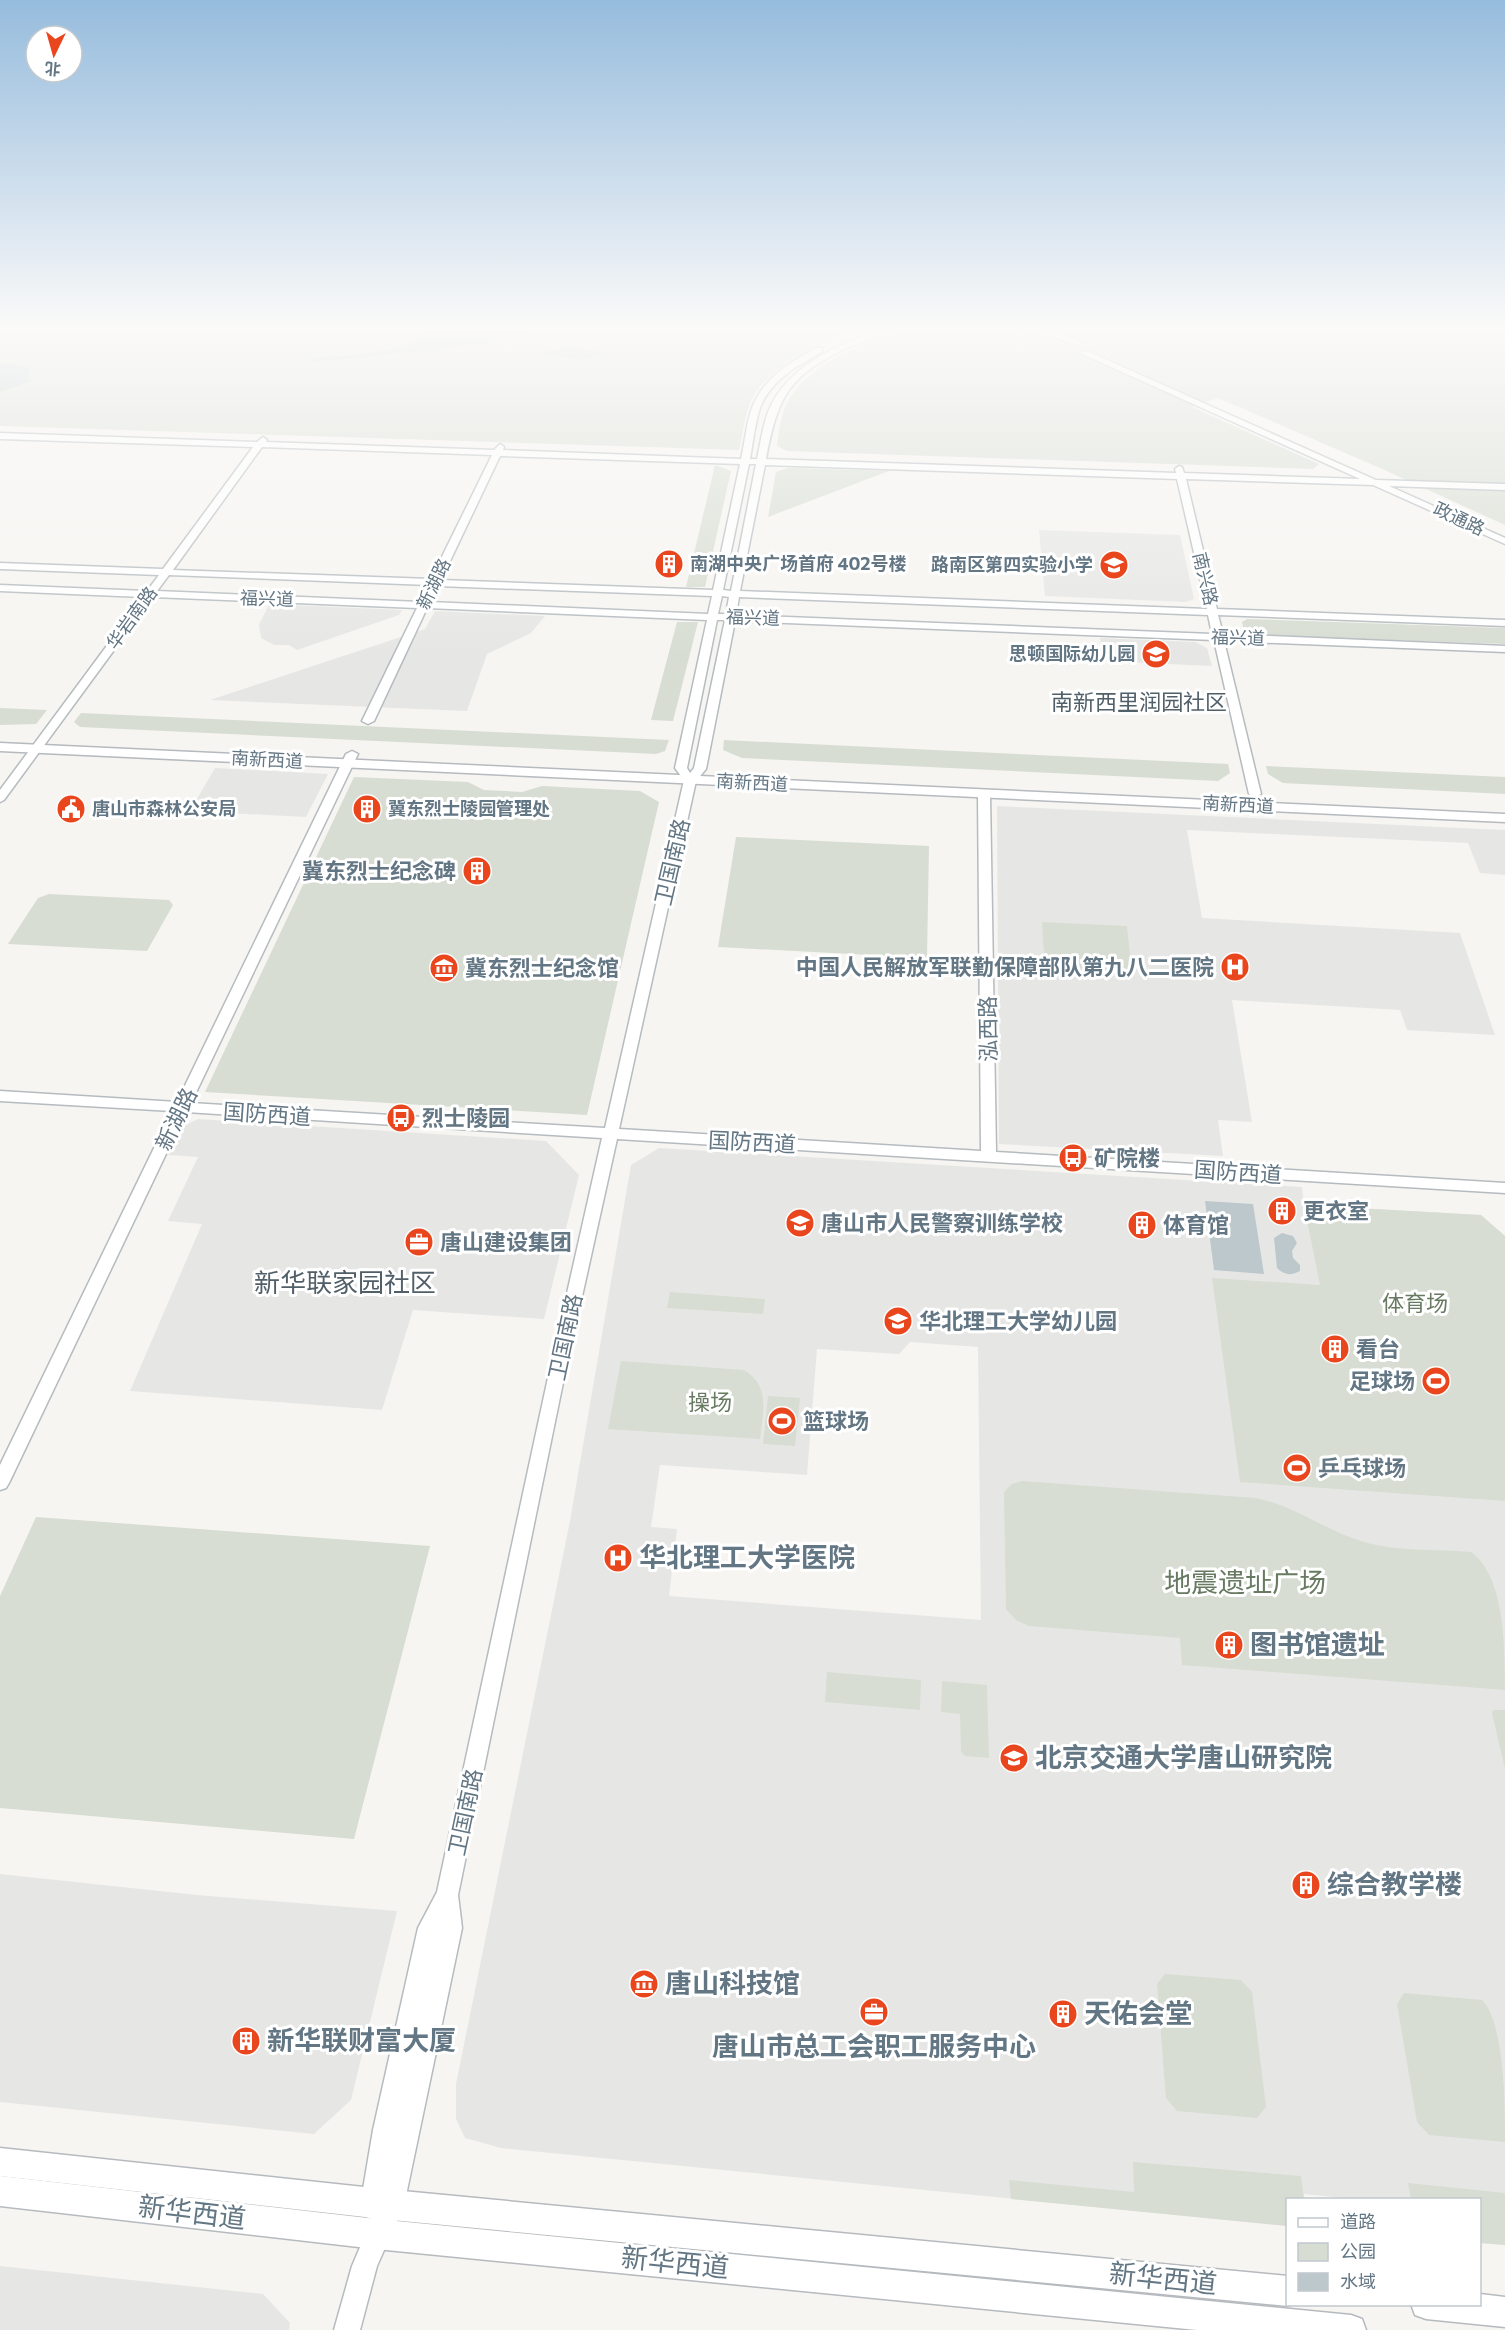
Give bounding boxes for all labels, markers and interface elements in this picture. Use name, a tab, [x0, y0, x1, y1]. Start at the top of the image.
north arrow	[24, 24, 84, 84]
text: 北	[44, 59, 61, 80]
street label: 政通路	[1430, 497, 1489, 539]
building icon: 南湖中央广场首府 402号楼	[653, 548, 685, 580]
school or university icon: 路南区第四实验小学	[1098, 549, 1130, 581]
street label: 南兴路	[1189, 550, 1223, 608]
place label: 南湖中央广场首府 402号楼	[690, 552, 907, 574]
place label: 路南区第四实验小学	[931, 553, 1093, 575]
street label: 新湖路	[411, 554, 455, 613]
street label: 华岩南路	[101, 582, 161, 653]
street label: 福兴道	[240, 586, 294, 610]
street label: 福兴道	[726, 605, 780, 629]
street label: 福兴道	[1211, 625, 1265, 649]
school or university icon: 思顿国际幼儿园	[1140, 638, 1172, 670]
place label: 思顿国际幼儿园	[1009, 642, 1135, 664]
district label: 南新西里润园社区	[1051, 688, 1227, 715]
street label: 南新西道	[231, 746, 304, 772]
street label: 南新西道	[716, 769, 789, 795]
street label: 南新西道	[1202, 791, 1275, 817]
public building icon: 唐山市森林公安局	[55, 793, 87, 825]
building icon: 冀东烈士陵园管理处	[351, 793, 383, 825]
place label: 唐山市森林公安局	[92, 797, 236, 819]
place label: 冀东烈士陵园管理处	[388, 797, 550, 819]
street label: 卫国南路	[648, 816, 695, 908]
building icon: 冀东烈士纪念碑	[461, 855, 493, 887]
place label: 冀东烈士纪念碑	[302, 857, 456, 884]
hospital icon: 中国人民解放军联勤保障部队第九八二医院	[1219, 951, 1251, 983]
museum icon: 冀东烈士纪念馆	[428, 952, 460, 984]
place label: 中国人民解放军联勤保障部队第九八二医院	[796, 953, 1214, 980]
place label: 冀东烈士纪念馆	[465, 954, 619, 981]
street label: 泓西路	[973, 996, 1002, 1062]
street label: 新湖路	[149, 1083, 202, 1154]
street label: 国防西道	[222, 1097, 312, 1130]
bus stop icon: 烈士陵园	[385, 1102, 417, 1134]
place label: 烈士陵园	[422, 1104, 510, 1131]
street label: 国防西道	[707, 1126, 797, 1157]
bus stop icon: 矿院楼	[1057, 1142, 1089, 1174]
place label: 矿院楼	[1094, 1144, 1160, 1171]
street label: 国防西道	[1193, 1155, 1283, 1188]
building icon: 更衣室	[1266, 1195, 1298, 1227]
place label: 更衣室	[1303, 1197, 1369, 1224]
school or university icon: 唐山市人民警察训练学校	[784, 1207, 816, 1239]
place label: 唐山市人民警察训练学校	[821, 1209, 1063, 1236]
building icon: 体育馆	[1126, 1209, 1158, 1241]
place label: 体育馆	[1163, 1211, 1229, 1238]
office icon: 唐山建设集团	[403, 1226, 435, 1258]
place label: 唐山建设集团	[440, 1228, 572, 1255]
district label: 新华联家园社区	[254, 1266, 436, 1297]
park label: 体育场	[1382, 1289, 1448, 1316]
street label: 卫国南路	[542, 1291, 587, 1383]
school or university icon: 华北理工大学幼儿园	[882, 1305, 914, 1337]
place label: 华北理工大学幼儿园	[919, 1307, 1117, 1334]
building icon: 看台	[1319, 1333, 1351, 1365]
place label: 看台	[1356, 1335, 1400, 1362]
sports icon: 足球场	[1420, 1365, 1452, 1397]
place label: 足球场	[1349, 1367, 1415, 1394]
park label: 操场	[688, 1388, 732, 1415]
sports icon: 篮球场	[766, 1405, 798, 1437]
place label: 篮球场	[803, 1407, 869, 1434]
sports icon: 乒乓球场	[1281, 1452, 1313, 1484]
place label: 乒乓球场	[1318, 1454, 1406, 1481]
place label: 华北理工大学医院	[639, 1540, 855, 1573]
hospital icon: 华北理工大学医院	[602, 1542, 634, 1574]
park label: 地震遗址广场	[1164, 1565, 1326, 1598]
place label: 图书馆遗址	[1250, 1627, 1385, 1660]
building icon: 图书馆遗址	[1213, 1629, 1245, 1661]
place label: 北京交通大学唐山研究院	[1035, 1740, 1332, 1773]
school or university icon: 北京交通大学唐山研究院	[998, 1742, 1030, 1774]
street label: 卫国南路	[442, 1766, 487, 1858]
place label: 综合教学楼	[1327, 1867, 1462, 1900]
building icon: 综合教学楼	[1290, 1869, 1322, 1901]
place label: 唐山科技馆	[665, 1966, 800, 1999]
museum icon: 唐山科技馆	[628, 1968, 660, 2000]
office icon: 唐山市总工会职工服务中心	[858, 1996, 890, 2028]
place label: 天佑会堂	[1084, 1996, 1192, 2029]
building icon: 天佑会堂	[1047, 1998, 1079, 2030]
place label: 新华联财富大厦	[267, 2023, 456, 2056]
building icon: 新华联财富大厦	[230, 2025, 262, 2057]
place label: 唐山市总工会职工服务中心	[712, 2029, 1036, 2062]
street label: 新华西道	[137, 2189, 248, 2234]
legend	[1286, 2198, 1481, 2306]
text: 道路	[1340, 2210, 1376, 2232]
street label: 新华西道	[620, 2239, 731, 2284]
text: 公园	[1340, 2240, 1376, 2262]
street label: 新华西道	[1108, 2255, 1219, 2300]
text: 水域	[1340, 2270, 1376, 2292]

